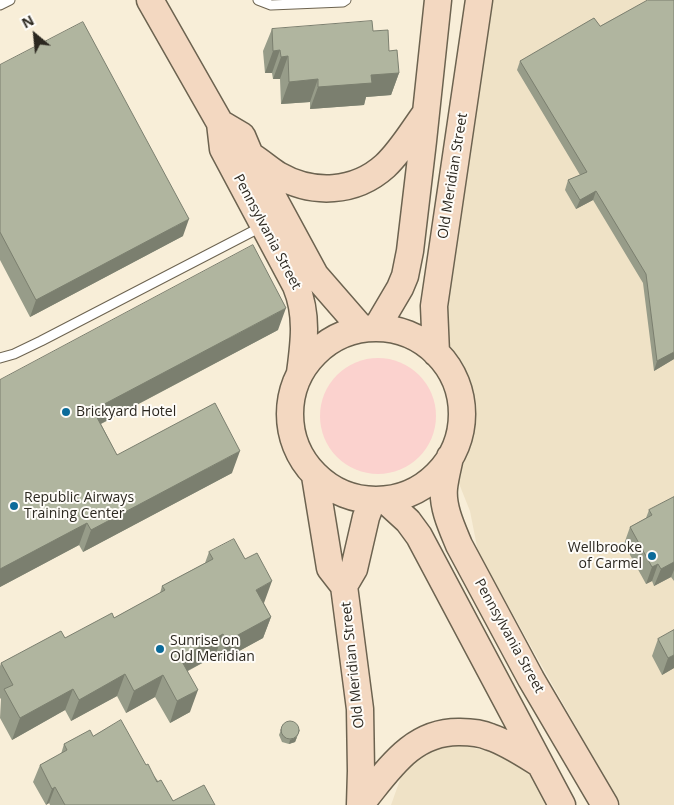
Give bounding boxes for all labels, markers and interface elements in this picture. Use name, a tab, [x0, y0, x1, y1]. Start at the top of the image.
north arrow	[10, 10, 60, 60]
text: N	[18, 10, 37, 32]
street label: Old Meridian Street	[435, 112, 471, 240]
street label: Pennsylvania Street	[230, 172, 304, 292]
place label: Brickyard Hotel	[76, 404, 176, 420]
marker: Brickyard Hotel	[60, 406, 72, 418]
place label: Republic Airways Training Center	[24, 490, 134, 522]
marker: Republic Airways Training Center	[8, 500, 20, 512]
place label: Wellbrooke of Carmel	[568, 540, 642, 572]
marker: Wellbrooke of Carmel	[646, 550, 658, 562]
street label: Pennsylvania Street	[471, 576, 547, 696]
street label: Old Meridian Street	[338, 601, 368, 729]
place label: Sunrise on Old Meridian	[170, 633, 255, 666]
marker: Sunrise on Old Meridian	[154, 643, 166, 655]

